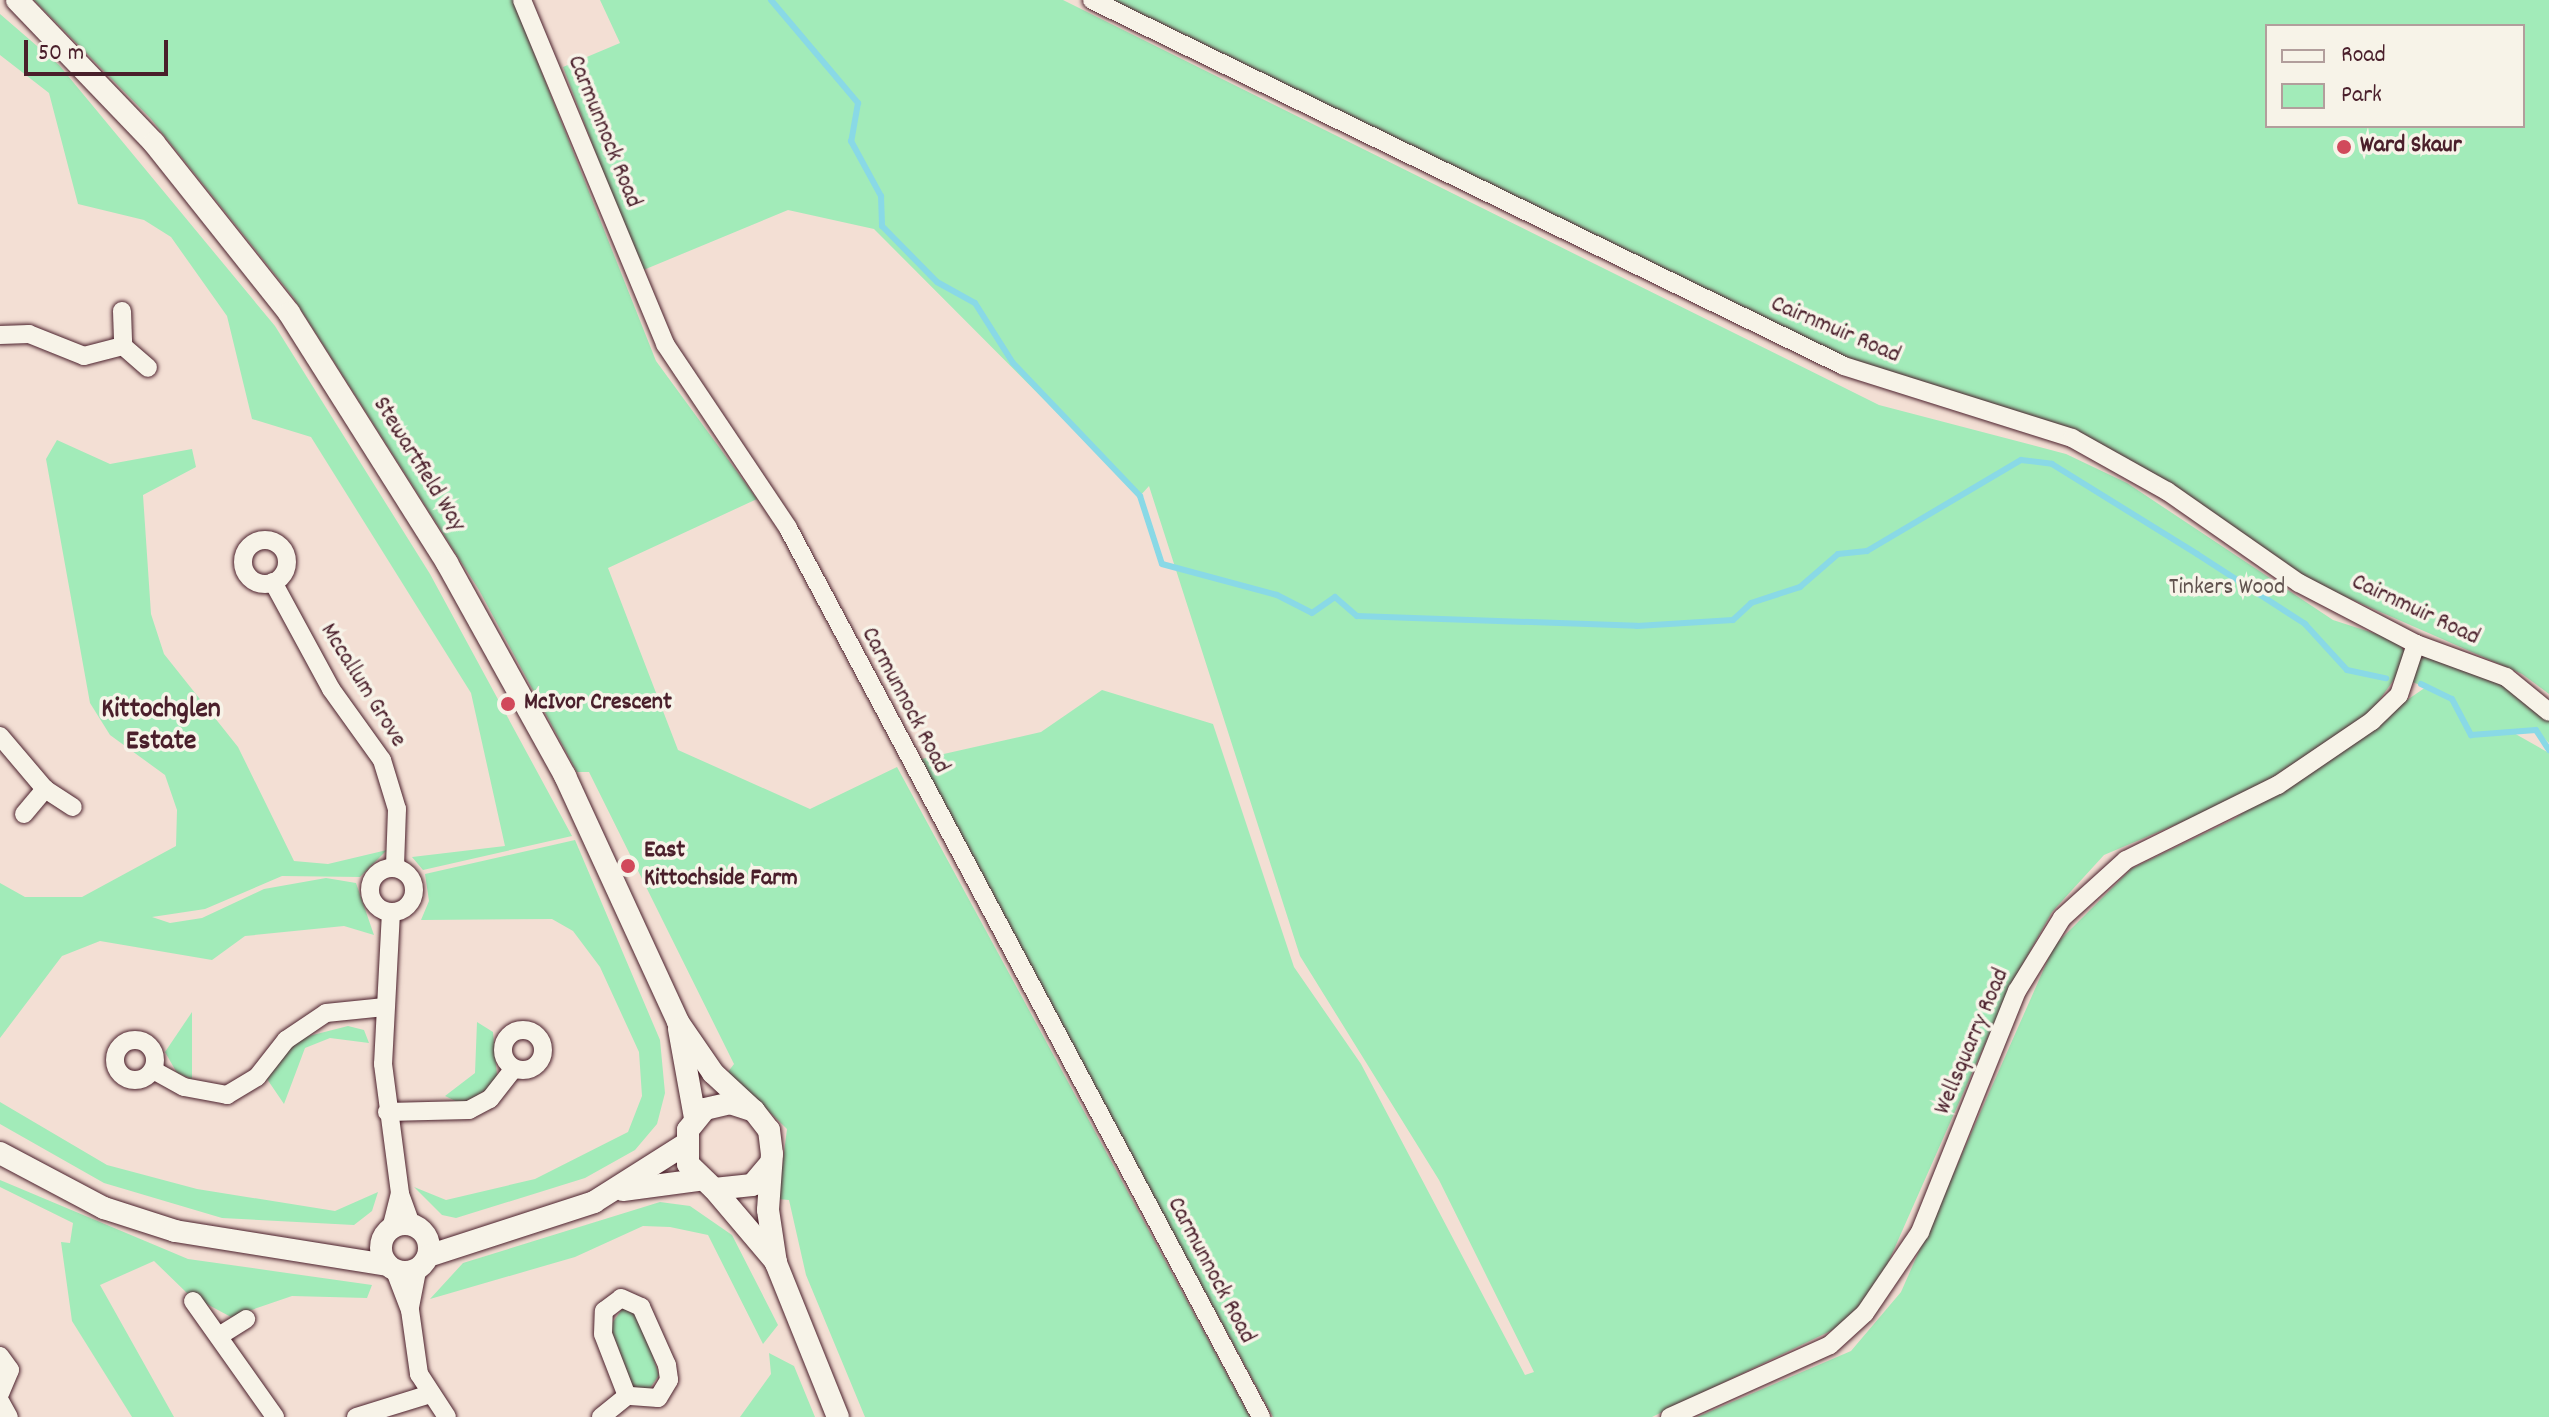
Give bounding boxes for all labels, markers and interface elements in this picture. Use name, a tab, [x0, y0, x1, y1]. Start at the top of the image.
scale bar	[28, 24, 172, 74]
legend	[2265, 24, 2525, 128]
text: 50 m	[38, 37, 84, 71]
text: Road	[2341, 39, 2386, 73]
street label: Carmunnock Road	[559, 52, 647, 212]
text: Park	[2341, 79, 2382, 113]
place label: Ward Skaur	[2360, 133, 2462, 161]
marker: Ward Skaur	[2335, 138, 2353, 156]
street label: Cairnmuir Road	[1766, 291, 1904, 371]
street label: Stewartfield Way	[365, 392, 471, 538]
street label: Cairnmuir Road	[2346, 569, 2484, 653]
park label: Tinkers Wood	[2169, 575, 2285, 603]
street label: Mccallum Grove	[313, 619, 411, 753]
street label: Carmunnock Road	[853, 623, 955, 779]
place label: McIvor Crescent	[524, 690, 672, 718]
district label: Kittochglen Estate	[101, 694, 221, 760]
marker: McIvor Crescent	[499, 695, 517, 713]
place label: East Kittochside Farm	[644, 838, 798, 894]
marker: East Kittochside Farm	[619, 857, 637, 875]
street label: Wellsquarry Road	[1929, 965, 2017, 1119]
street label: Carmunnock Road	[1159, 1193, 1261, 1349]

